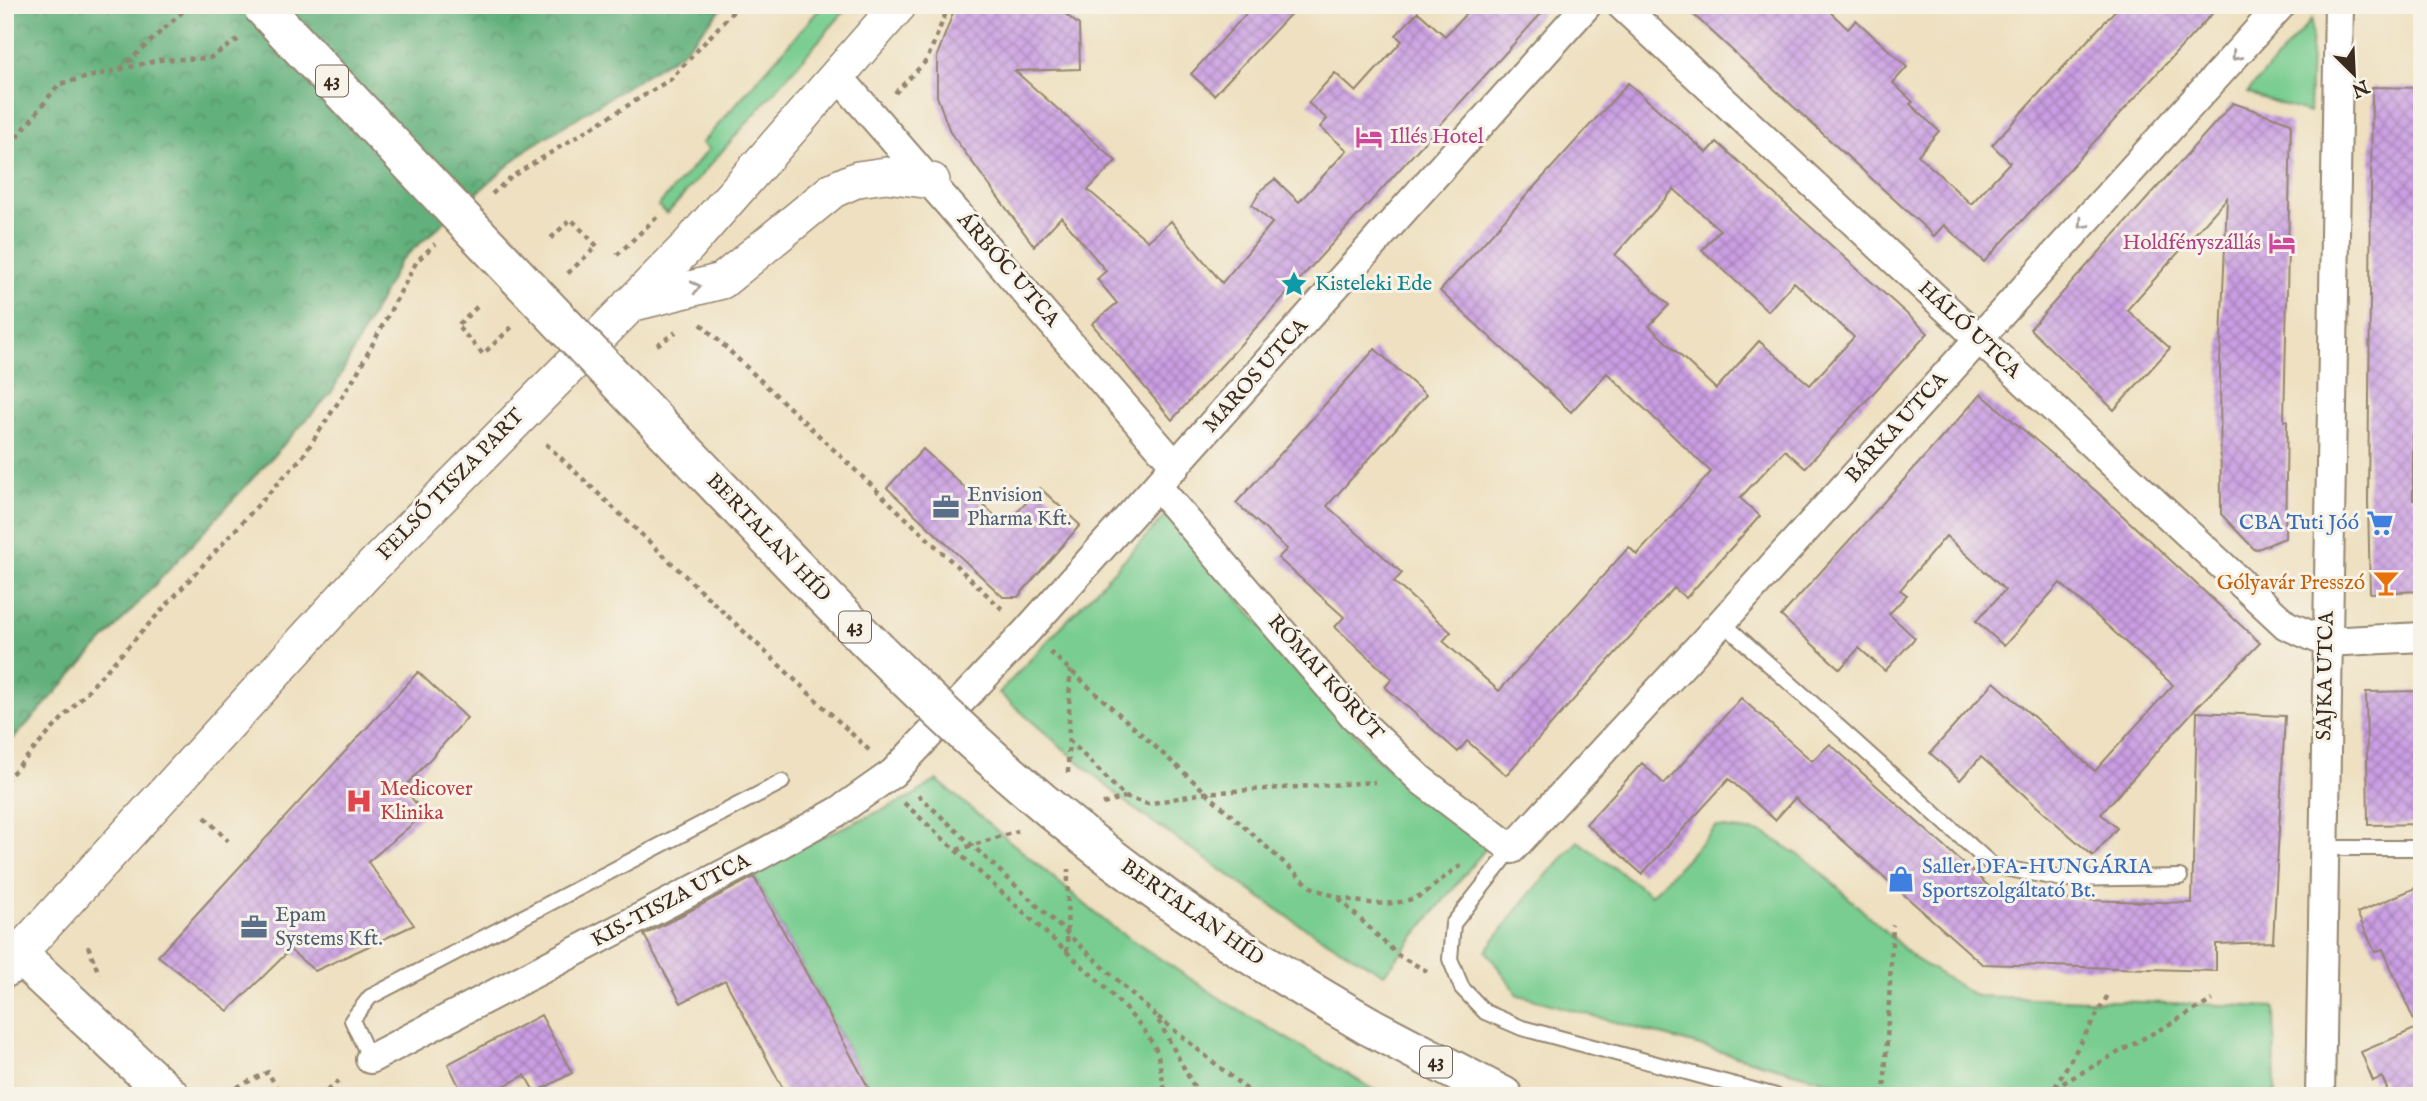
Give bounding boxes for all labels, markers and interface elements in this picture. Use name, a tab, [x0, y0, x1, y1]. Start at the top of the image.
north arrow	[2318, 38, 2388, 108]
one-way arrow	[2232, 48, 2244, 61]
road number: 43	[316, 66, 348, 96]
text: N	[2347, 73, 2373, 102]
hotel icon: Illés Hotel	[1354, 122, 1384, 152]
place label: Illés Hotel	[1390, 124, 1484, 151]
street label: ÁRBÓC UTCA	[950, 206, 1066, 334]
one-way arrow	[2078, 216, 2091, 229]
hotel icon: Holdfényszállás	[2267, 228, 2297, 258]
place label: Holdfényszállás	[2123, 230, 2261, 257]
place icon: Kisteleki Ede	[1279, 269, 1309, 299]
place label: Kisteleki Ede	[1315, 271, 1433, 298]
street label: HÁLÓ UTCA	[1912, 275, 2028, 385]
one-way arrow	[690, 281, 702, 295]
street label: MAROS UTCA	[1198, 313, 1315, 439]
street label: BÁRKA UTCA	[1839, 366, 1955, 489]
street label: FELSŐ TISZA PART	[371, 402, 531, 567]
street label: BERTALAN HÍD	[700, 467, 837, 608]
place label: Envision Pharma Kft.	[967, 482, 1072, 533]
office icon: Envision Pharma Kft.	[931, 492, 961, 522]
supermarket icon: CBA Tuti Jóó	[2365, 508, 2395, 538]
place label: CBA Tuti Jóó	[2239, 510, 2359, 537]
bar icon: Gólyavár Presszó	[2371, 568, 2401, 598]
place label: Gólyavár Presszó	[2217, 570, 2365, 597]
street label: RÓMAI KÖRÚT	[1261, 609, 1390, 747]
street label: SAJKA UTCA	[2311, 610, 2341, 741]
road number: 43	[839, 612, 871, 642]
place label: Medicover Klinika	[380, 776, 473, 827]
hospital icon: Medicover Klinika	[344, 786, 374, 816]
street label: KIS-TISZA UTCA	[587, 847, 756, 954]
street label: BERTALAN HÍD	[1115, 853, 1269, 972]
place label: Saller DFA-HUNGÁRIA Sportszolgáltató Bt.	[1922, 853, 2153, 905]
shop icon: Saller DFA-HUNGÁRIA Sportszolgáltató Bt.	[1886, 864, 1916, 894]
place label: Epam Systems Kft.	[275, 902, 383, 953]
office icon: Epam Systems Kft.	[239, 912, 269, 942]
road number: 43	[1420, 1046, 1452, 1078]

